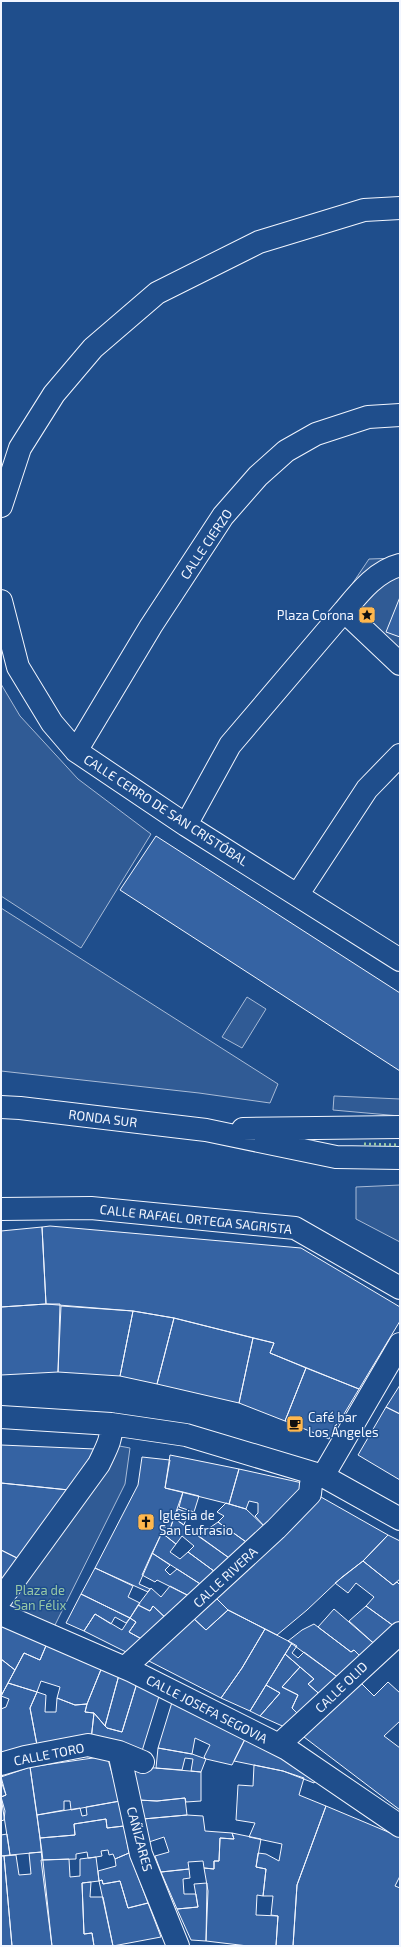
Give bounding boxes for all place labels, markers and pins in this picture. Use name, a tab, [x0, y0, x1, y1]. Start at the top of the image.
place icon: Plaza Corona	[357, 605, 377, 625]
place label: Plaza Corona	[277, 607, 354, 623]
place label: Café bar Los Ángeles	[308, 1409, 379, 1440]
cafe icon: Café bar Los Ángeles	[285, 1414, 305, 1434]
place label: Iglesia de San Eufrasio	[159, 1507, 233, 1538]
church icon: Iglesia de San Eufrasio	[136, 1512, 156, 1532]

